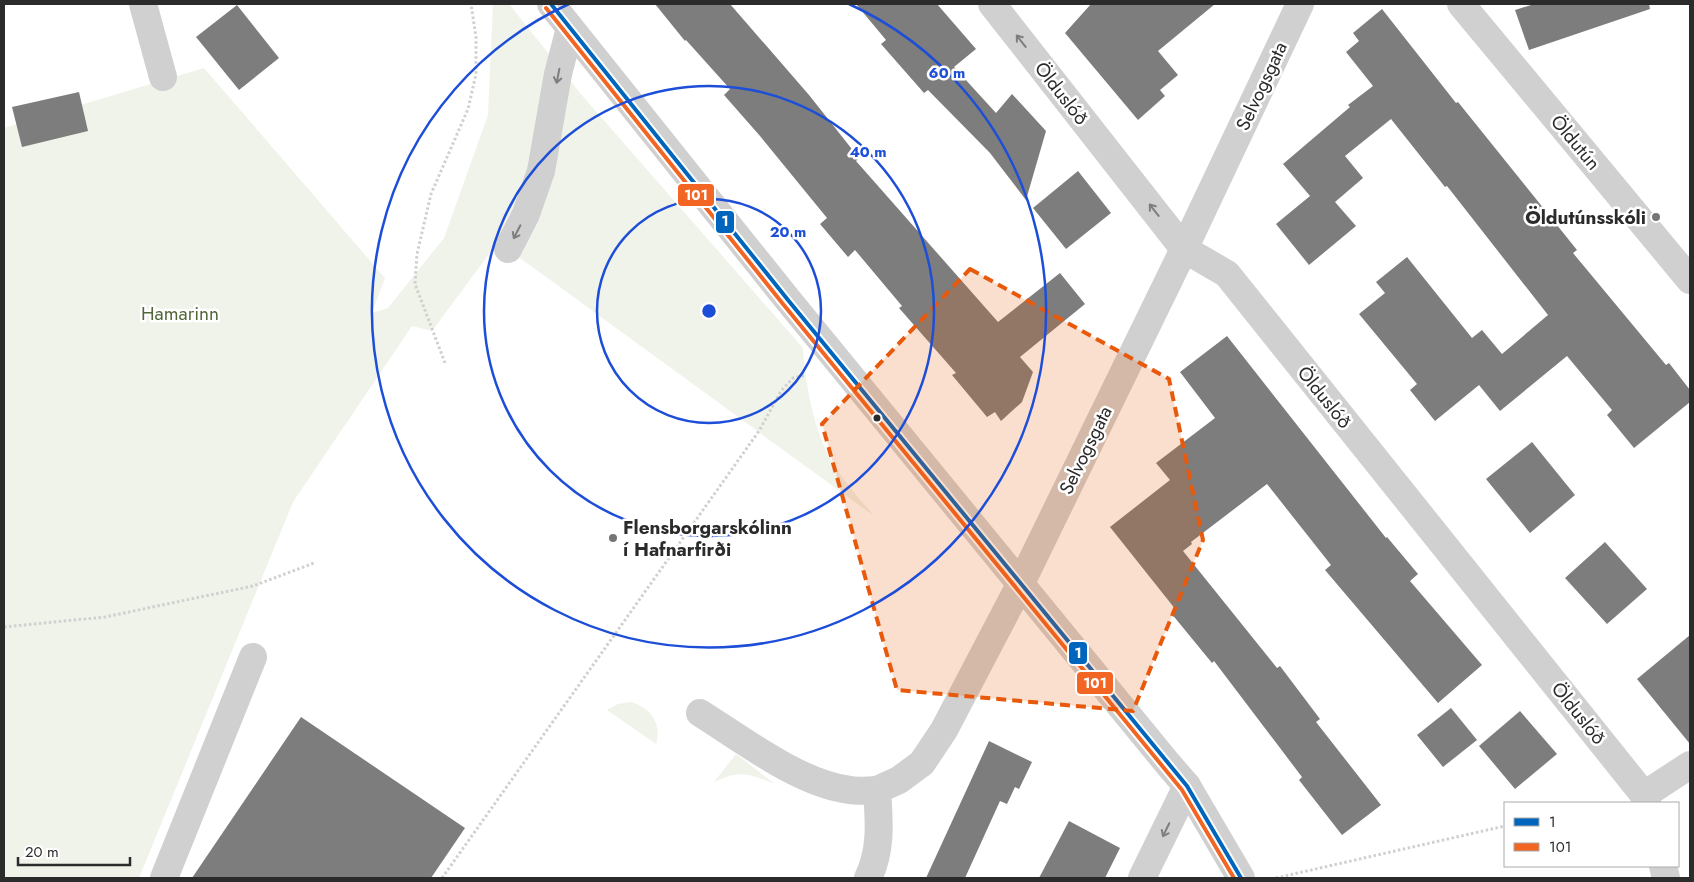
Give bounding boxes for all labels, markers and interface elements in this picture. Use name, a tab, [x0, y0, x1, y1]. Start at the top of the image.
one-way arrow	[1016, 35, 1027, 48]
street label: Selvogsgata	[1229, 37, 1294, 135]
street label: Ölduslóð	[1028, 56, 1095, 131]
text: 60 m	[929, 62, 965, 84]
one-way arrow	[553, 67, 563, 83]
street label: Öldutún	[1544, 109, 1607, 176]
text: 40 m	[849, 141, 887, 163]
line badge: 101	[677, 183, 715, 207]
text: 101	[684, 185, 708, 205]
one-way arrow	[1148, 204, 1159, 217]
place label: Öldutúnsskóli	[1525, 204, 1646, 231]
line badge: 1	[715, 210, 735, 234]
text: 1	[721, 211, 729, 231]
marker: Öldutúnsskóli	[1650, 211, 1662, 223]
text: 20 m	[770, 221, 806, 243]
one-way arrow	[512, 224, 521, 239]
park label: Hamarinn	[141, 300, 219, 327]
centre of rings	[700, 302, 718, 320]
street label: Ölduslóð	[1291, 360, 1358, 434]
street label: Selvogsgata	[1052, 402, 1118, 499]
unlabelled marker	[872, 413, 882, 423]
place label: Flensborgarskólinn í Hafnarfirði	[623, 514, 792, 563]
marker: Flensborgarskólinn í Hafnarfirði	[607, 532, 619, 544]
line badge: 1	[1068, 641, 1088, 665]
text: 1	[1074, 643, 1082, 663]
line badge: 101	[1076, 671, 1114, 695]
text: 101	[1083, 673, 1107, 693]
street label: Ölduslóð	[1545, 676, 1612, 750]
legend	[1504, 802, 1679, 867]
text: 1	[1549, 811, 1556, 833]
one-way arrow	[1161, 822, 1170, 837]
scale bar	[18, 834, 130, 866]
text: 101	[1549, 836, 1572, 858]
text: 20 m	[25, 841, 59, 863]

